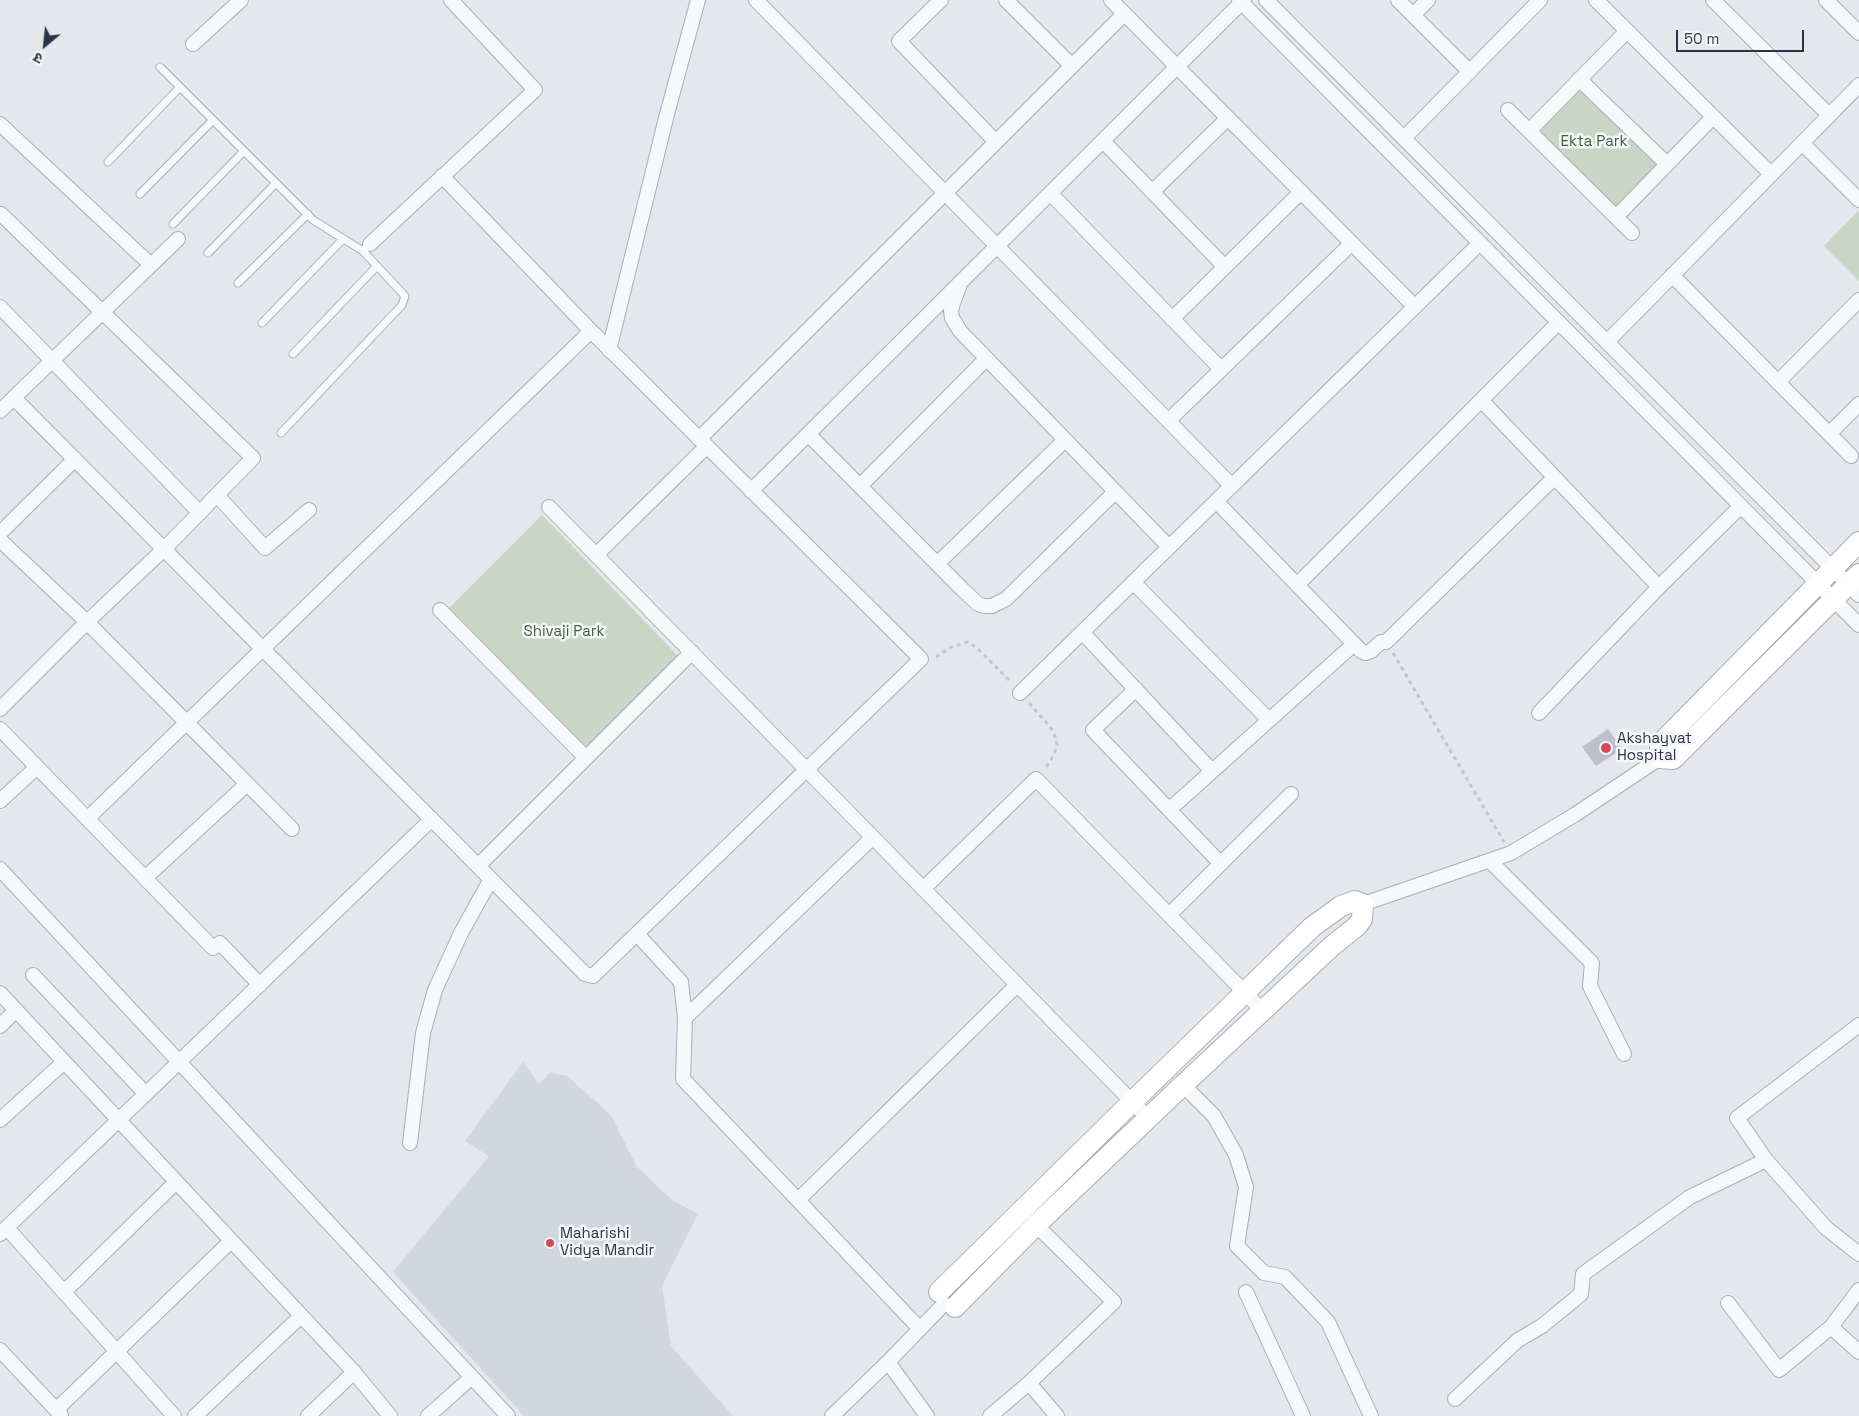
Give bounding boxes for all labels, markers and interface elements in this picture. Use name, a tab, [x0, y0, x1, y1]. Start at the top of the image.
north arrow	[20, 20, 70, 70]
scale bar	[1679, 20, 1806, 52]
text: 50 m	[1684, 29, 1719, 48]
text: उ	[30, 48, 46, 68]
park label: Ekta Park	[1560, 133, 1628, 151]
park label: Shivaji Park	[524, 623, 604, 641]
place label: Akshayvat Hospital	[1617, 730, 1692, 765]
marker: Akshayvat Hospital	[1599, 741, 1613, 755]
place label: Maharishi Vidya Mandir	[560, 1225, 654, 1260]
marker: Maharishi Vidya Mandir	[544, 1237, 556, 1249]

